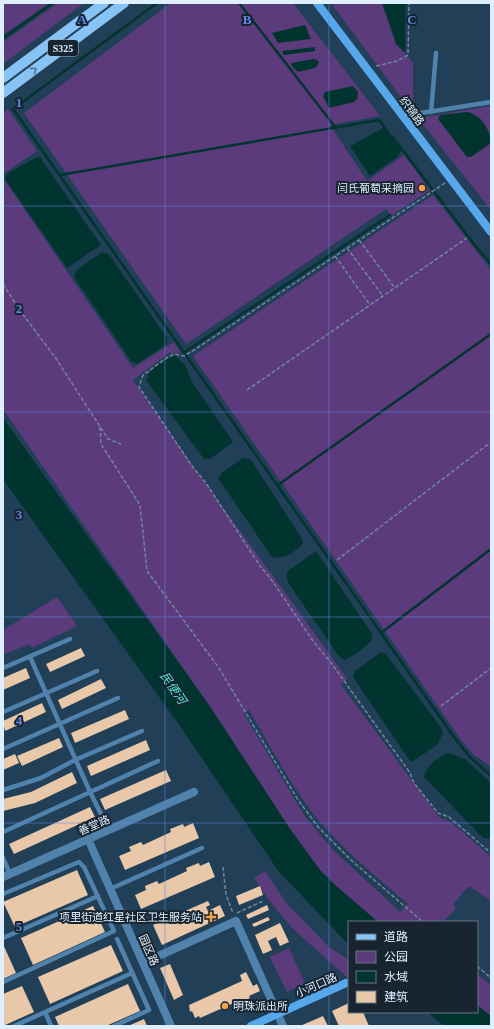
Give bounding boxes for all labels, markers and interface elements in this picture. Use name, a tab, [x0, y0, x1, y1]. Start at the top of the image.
text: A	[77, 12, 87, 27]
text: B	[243, 12, 252, 27]
text: C	[407, 12, 417, 27]
road number: S325	[48, 40, 78, 56]
one-way arrow	[30, 68, 37, 75]
street label: 织锦路	[397, 94, 427, 128]
text: 1	[16, 95, 22, 110]
place label: 闫氏葡萄采摘园	[337, 182, 414, 194]
marker: 闫氏葡萄采摘园	[417, 183, 427, 193]
text: 2	[16, 301, 22, 316]
text: 3	[16, 507, 23, 522]
water label: 民便河	[157, 669, 190, 708]
text: 4	[16, 713, 23, 728]
street label: 善堂路	[76, 813, 112, 837]
place label: 项里街道红星社区卫生服务站	[59, 911, 202, 923]
marker: 项里街道红星社区卫生服务站	[205, 911, 217, 923]
text: 5	[16, 919, 23, 934]
legend	[348, 921, 478, 1013]
text: 道路	[384, 930, 408, 944]
street label: 园区路	[137, 932, 161, 968]
text: 公园	[384, 950, 408, 964]
text: 水域	[384, 970, 408, 984]
street label: 小河口路	[293, 971, 339, 999]
text: 建筑	[384, 990, 408, 1004]
place label: 明珠派出所	[233, 1000, 288, 1012]
marker: 明珠派出所	[220, 1001, 230, 1011]

